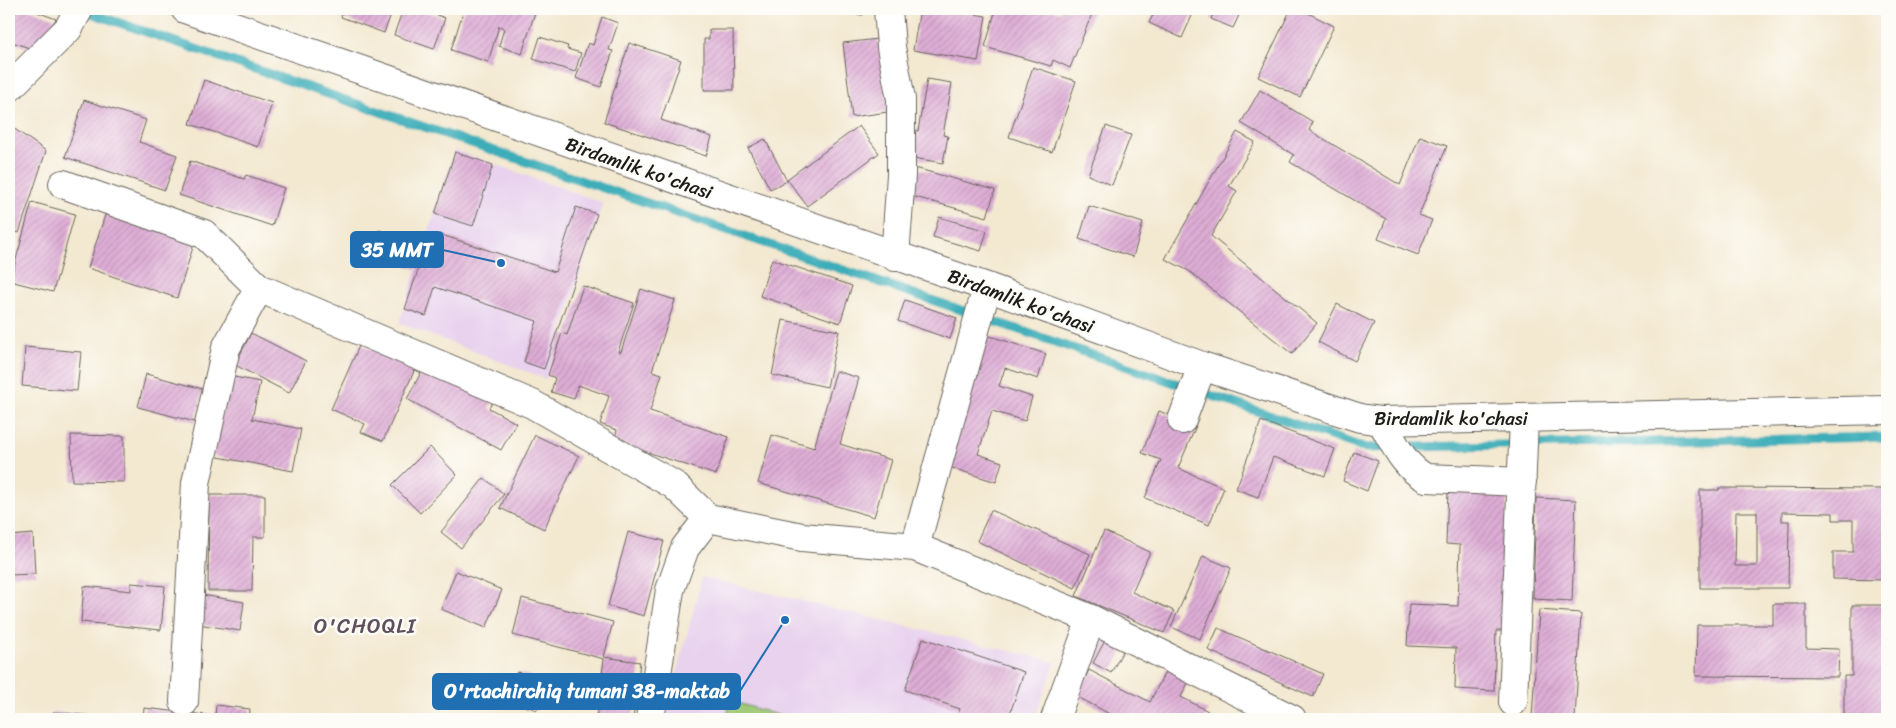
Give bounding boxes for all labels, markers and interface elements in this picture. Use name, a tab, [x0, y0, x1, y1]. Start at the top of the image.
street label: Birdamlik ko'chasi	[561, 127, 718, 209]
callout: 35 MMT	[351, 232, 443, 267]
text: 35 MMT	[360, 233, 435, 268]
street label: Birdamlik ko'chasi	[943, 259, 1100, 343]
street label: Birdamlik ko'chasi	[1374, 402, 1529, 435]
district label: O'CHOQLI	[314, 607, 417, 645]
callout: O'rtachirchiq tumani 38-maktab	[433, 674, 740, 709]
text: O'rtachirchiq tumani 38-maktab	[444, 674, 730, 709]

